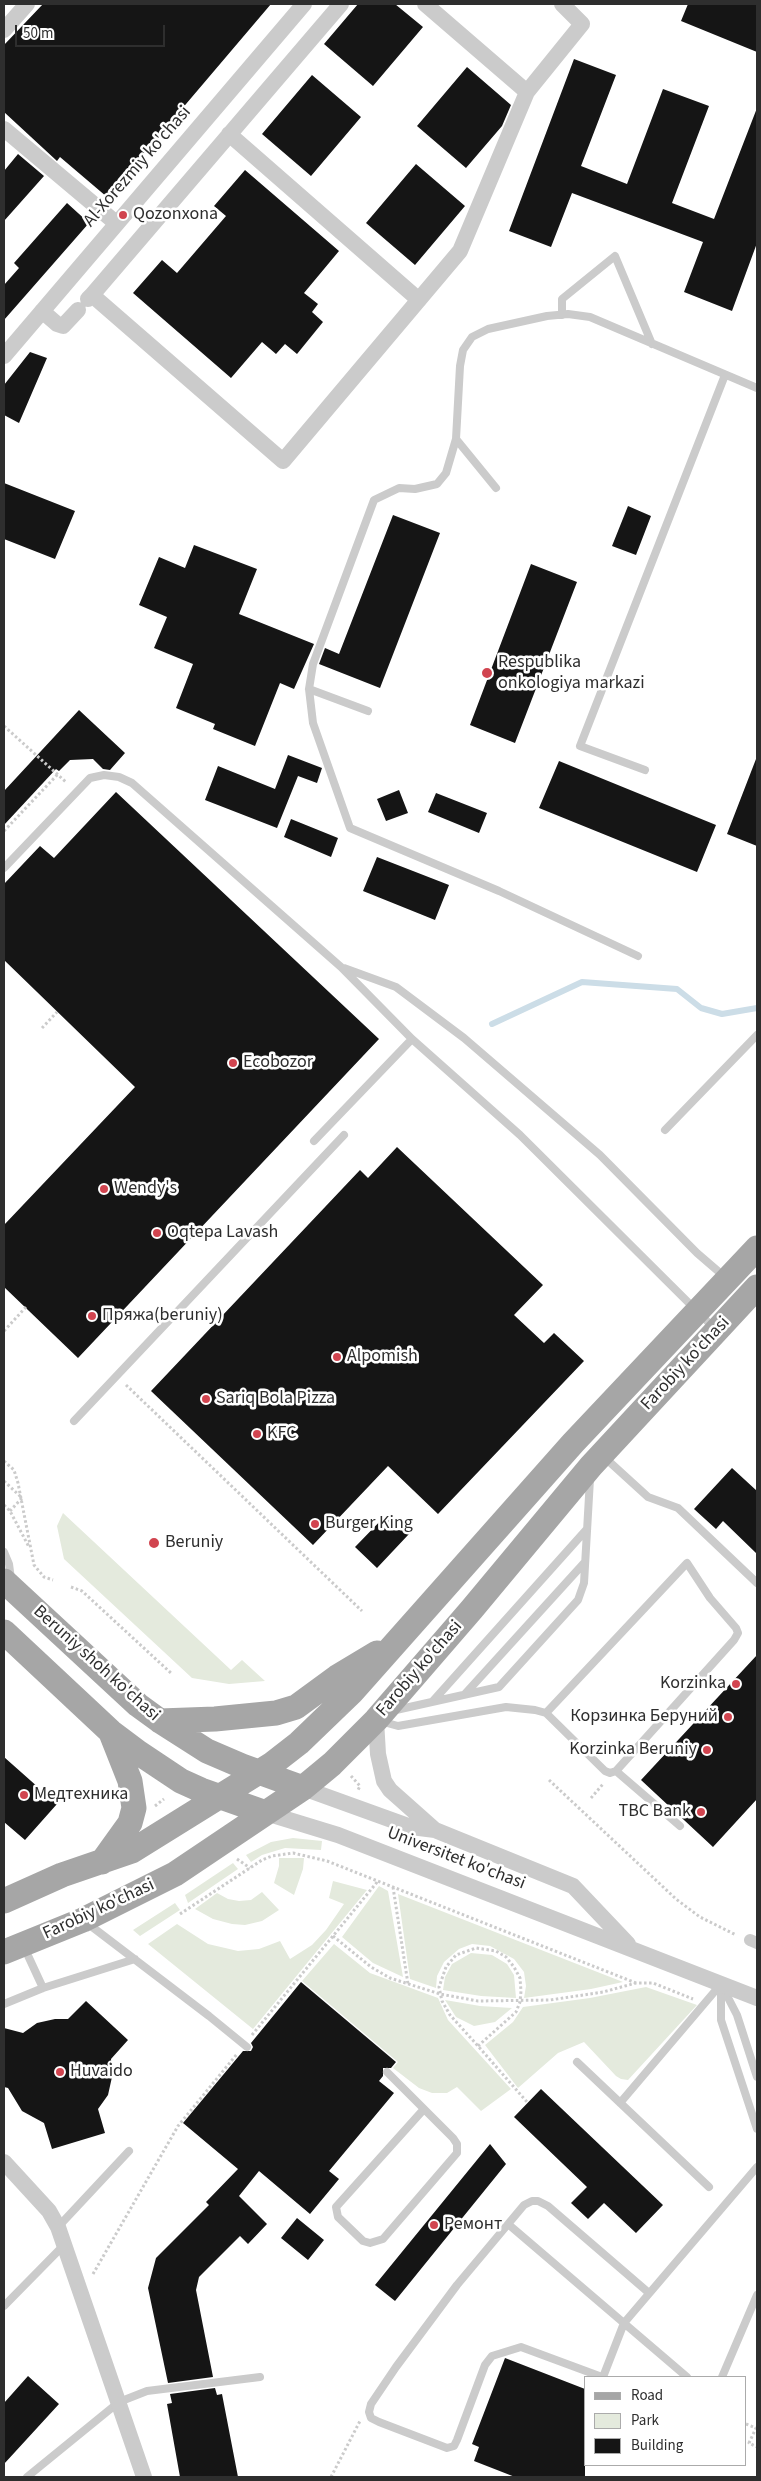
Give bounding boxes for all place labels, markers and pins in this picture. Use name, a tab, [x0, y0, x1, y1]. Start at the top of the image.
place label: Qozonxona	[133, 204, 218, 226]
marker: Qozonxona	[117, 209, 129, 221]
place label: Respublika onkologiya markazi	[498, 652, 645, 694]
marker: Respublika onkologiya markazi	[480, 666, 494, 680]
place label: Ecobozor	[243, 1052, 313, 1074]
marker: Ecobozor	[227, 1057, 239, 1069]
place label: Wendy's	[114, 1178, 177, 1200]
marker: Wendy's	[98, 1183, 110, 1195]
place label: Oqtepa Lavash	[167, 1222, 278, 1244]
marker: Oqtepa Lavash	[151, 1227, 163, 1239]
place label: Пряжа(beruniy)	[102, 1305, 223, 1327]
marker: Пряжа(beruniy)	[86, 1310, 98, 1322]
place label: Alpomish	[347, 1346, 418, 1368]
marker: Alpomish	[331, 1351, 343, 1363]
place label: Sariq Bola Pizza	[216, 1388, 335, 1410]
marker: Sariq Bola Pizza	[200, 1393, 212, 1405]
place label: KFC	[267, 1423, 296, 1445]
marker: KFC	[251, 1428, 263, 1440]
place label: Burger King	[325, 1513, 413, 1535]
marker: Burger King	[309, 1518, 321, 1530]
place label: Beruniy	[165, 1532, 223, 1554]
marker: Beruniy	[147, 1536, 161, 1550]
place label: Korzinka	[660, 1673, 726, 1695]
marker: Korzinka	[730, 1678, 742, 1690]
place label: Корзинка Беруний	[570, 1706, 718, 1728]
marker: Корзинка Беруний	[722, 1711, 734, 1723]
place label: Korzinka Beruniy	[569, 1739, 697, 1761]
marker: Korzinka Beruniy	[701, 1744, 713, 1756]
place label: Медтехника	[34, 1784, 128, 1806]
marker: Медтехника	[18, 1789, 30, 1801]
place label: TBC Bank	[618, 1801, 691, 1823]
marker: TBC Bank	[695, 1806, 707, 1818]
place label: Huvaido	[70, 2061, 133, 2083]
marker: Huvaido	[54, 2066, 66, 2078]
place label: Ремонт	[444, 2214, 502, 2236]
marker: Ремонт	[428, 2219, 440, 2231]

